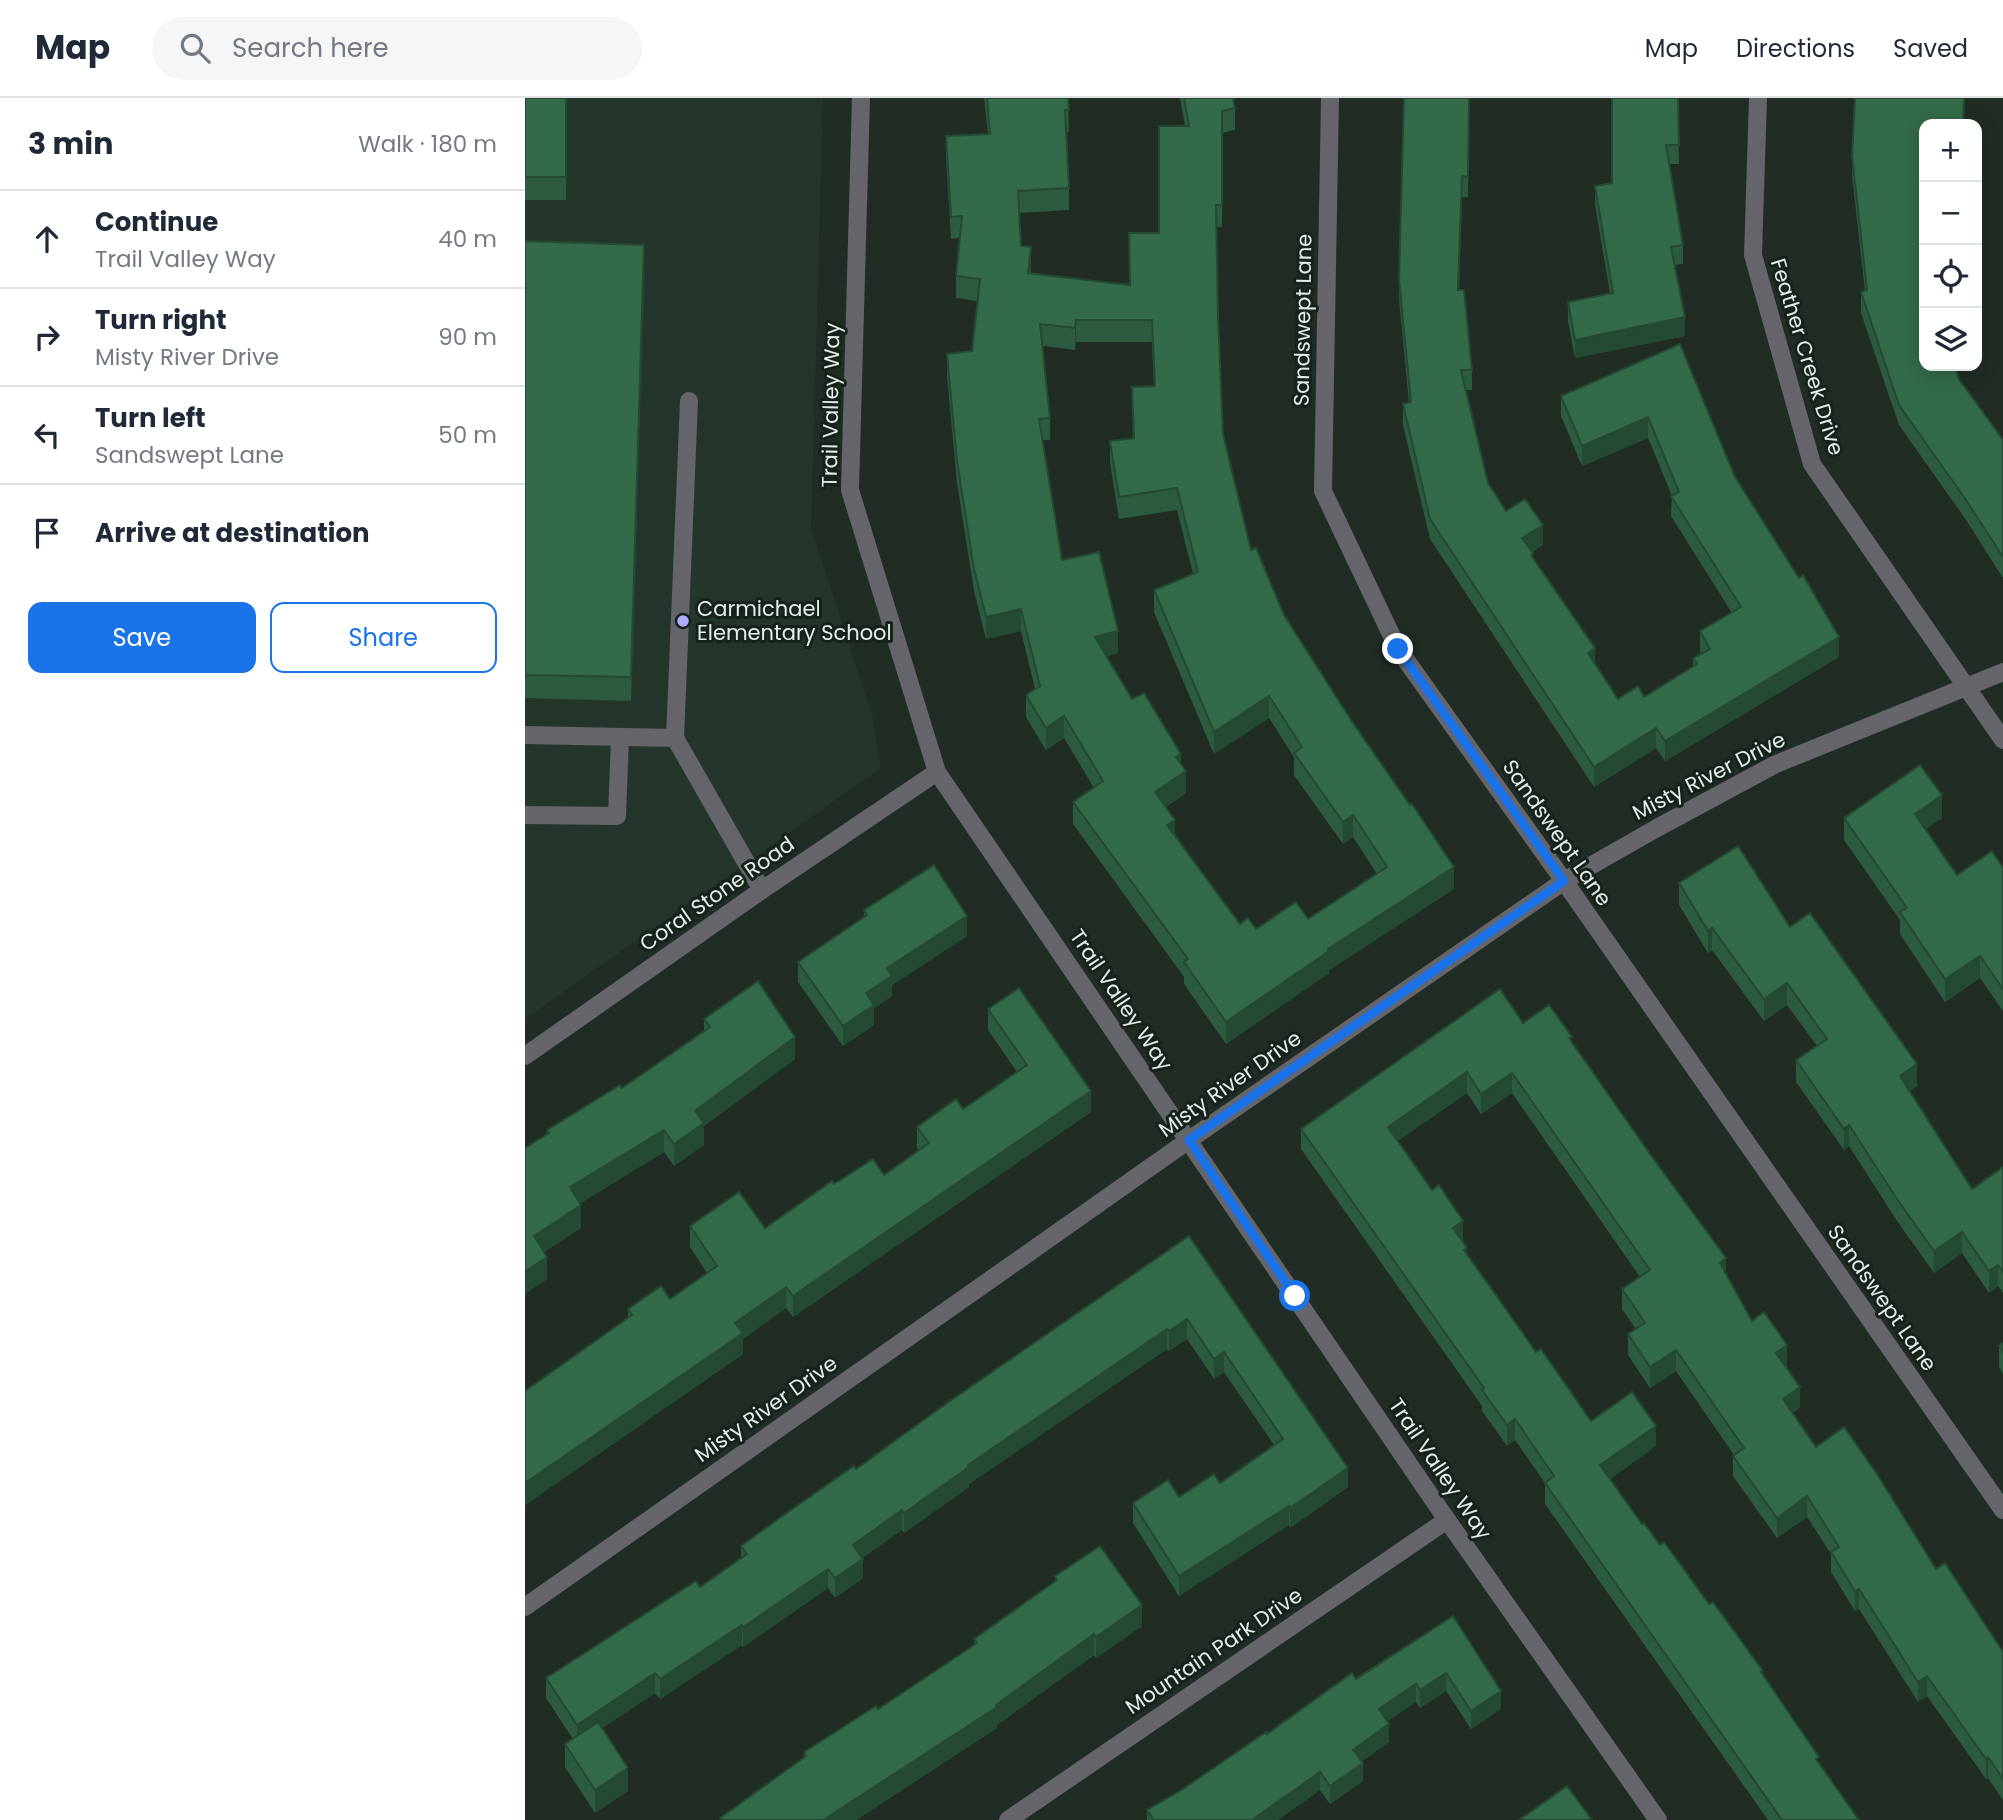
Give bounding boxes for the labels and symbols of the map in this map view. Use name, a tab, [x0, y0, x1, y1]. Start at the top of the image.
street label: Sandswept Lane	[1286, 233, 1319, 407]
street label: Feather Creek Drive	[1764, 255, 1851, 459]
street label: Trail Valley Way	[815, 322, 846, 488]
place label: Carmichael Elementary School	[697, 594, 892, 647]
marker: Carmichael Elementary School	[675, 613, 691, 629]
route end	[1382, 633, 1413, 664]
street label: Misty River Drive	[1627, 724, 1790, 827]
street label: Sandswept Lane	[1496, 754, 1619, 912]
street label: Coral Stone Road	[634, 829, 800, 958]
street label: Trail Valley Way	[1063, 923, 1180, 1076]
street label: Misty River Drive	[1153, 1024, 1307, 1144]
street label: Sandswept Lane	[1821, 1219, 1944, 1377]
route start	[1279, 1280, 1310, 1311]
street label: Misty River Drive	[689, 1349, 843, 1469]
street label: Trail Valley Way	[1382, 1392, 1499, 1545]
street label: Mountain Park Drive	[1120, 1580, 1308, 1721]

